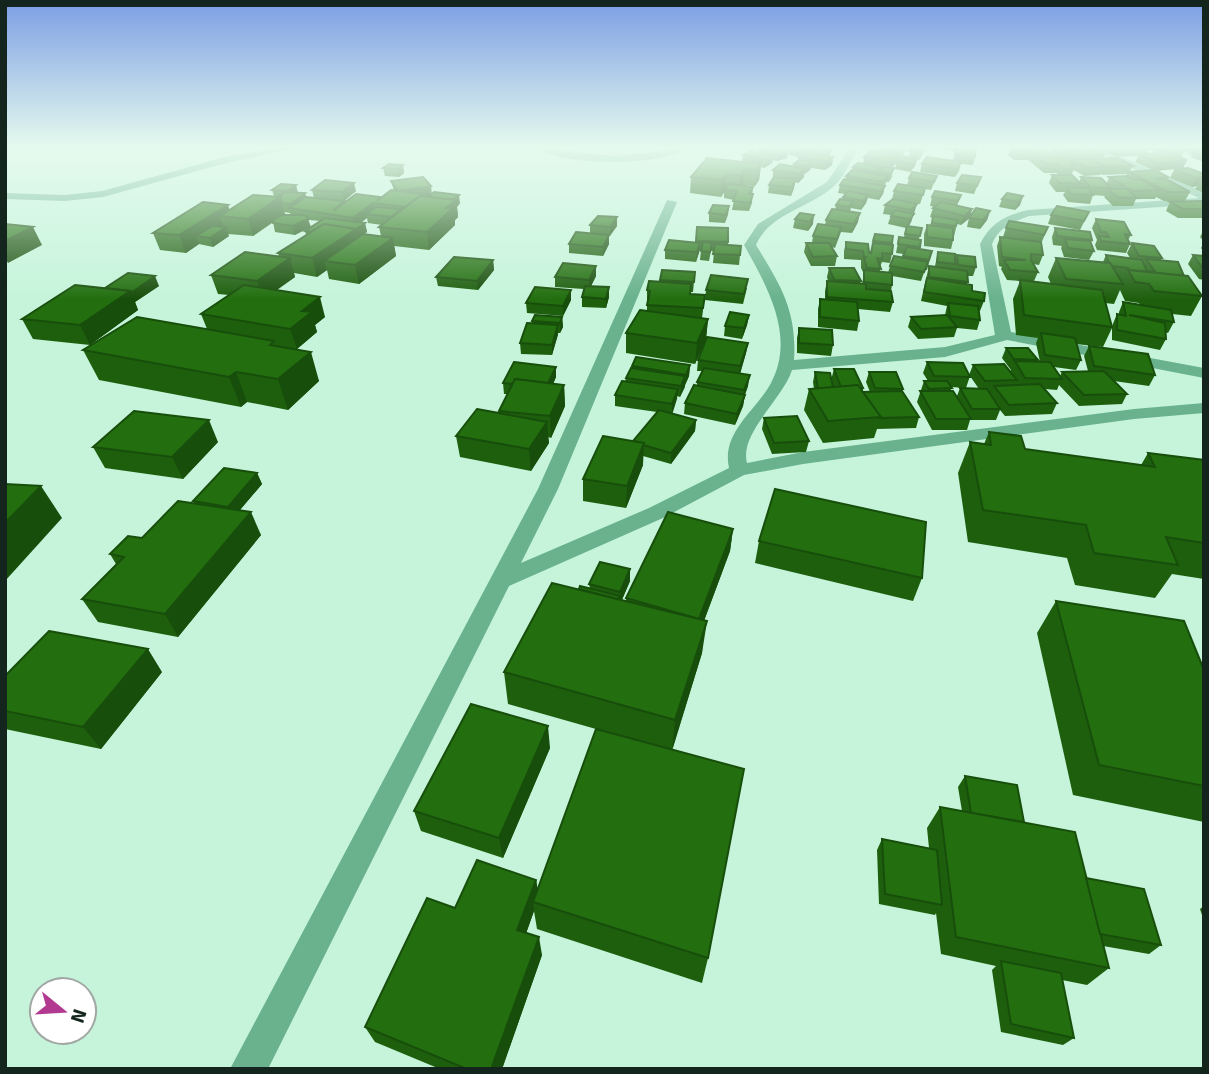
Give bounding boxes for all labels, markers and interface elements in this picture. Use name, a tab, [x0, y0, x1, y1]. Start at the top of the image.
north arrow	[28, 976, 98, 1046]
text: N	[65, 1006, 92, 1026]

